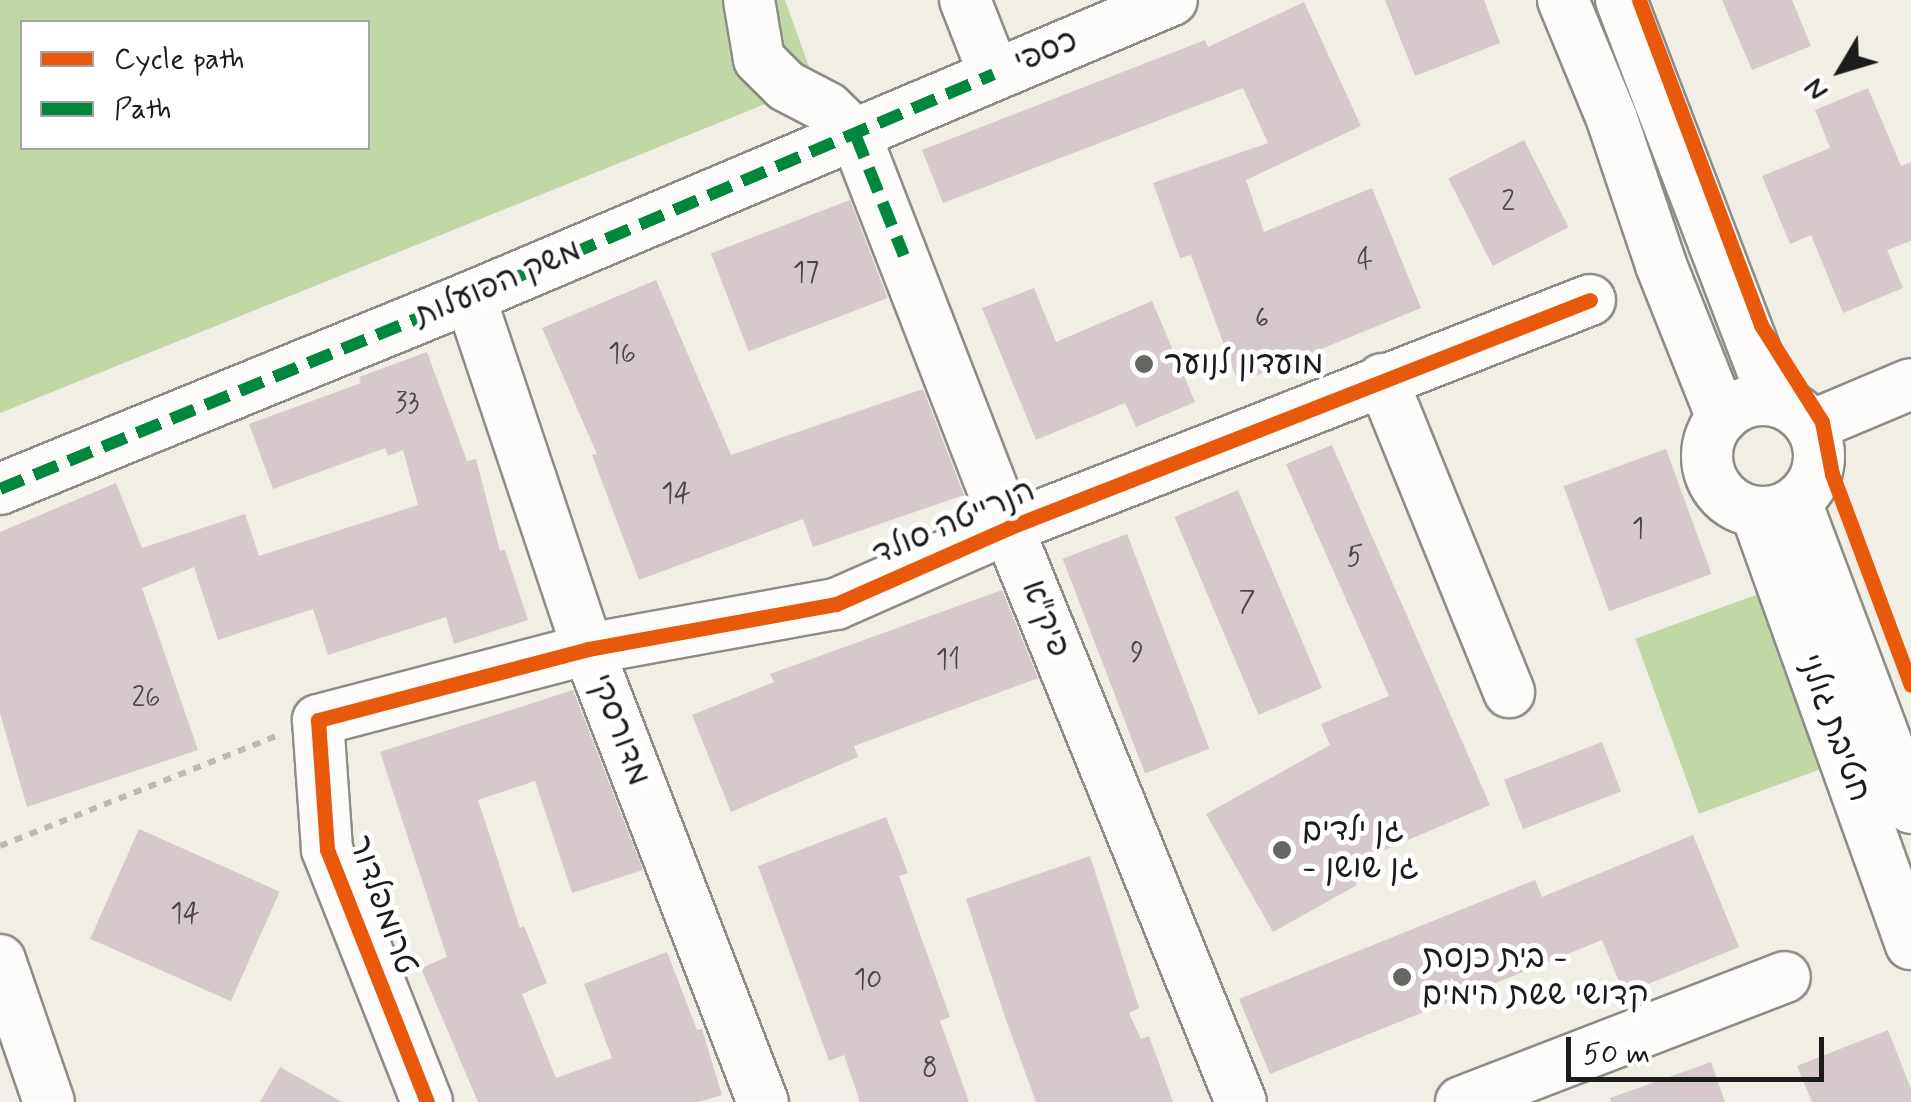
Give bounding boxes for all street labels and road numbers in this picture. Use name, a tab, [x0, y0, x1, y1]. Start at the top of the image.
street label: כספי	[1009, 22, 1083, 82]
street label: משק הפועלות	[409, 232, 587, 336]
street label: הנרייטה סולד	[867, 472, 1041, 574]
street label: פיק"א	[1012, 575, 1078, 663]
street label: חטיבת גולני	[1790, 649, 1878, 807]
street label: מדורסקי	[580, 669, 658, 791]
street label: טרומפלדור	[339, 831, 425, 979]

